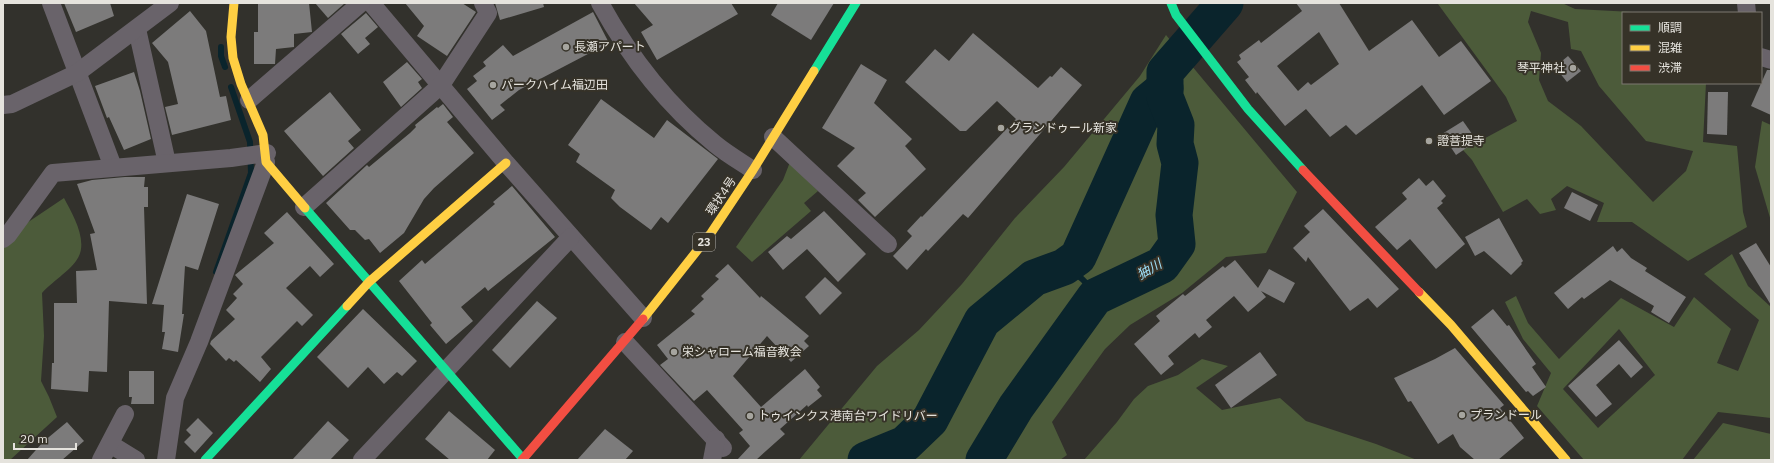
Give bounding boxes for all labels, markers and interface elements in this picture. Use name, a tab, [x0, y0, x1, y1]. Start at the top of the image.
legend	[1622, 12, 1762, 84]
text: 順調	[1658, 20, 1682, 35]
place label: 長瀬アパート	[574, 39, 646, 54]
text: 混雑	[1658, 40, 1682, 55]
marker: 長瀬アパート	[561, 42, 571, 52]
place label: 琴平神社	[1517, 60, 1565, 75]
text: 渋滞	[1658, 60, 1682, 75]
marker: 琴平神社	[1568, 63, 1578, 73]
place label: パークハイム福辺田	[501, 77, 608, 92]
marker: パークハイム福辺田	[488, 80, 498, 90]
place label: グランドゥール新家	[1009, 120, 1117, 135]
marker: グランドゥール新家	[996, 123, 1006, 133]
place label: 證菩提寺	[1437, 133, 1485, 148]
marker: 證菩提寺	[1424, 136, 1434, 146]
street label: 環状4号	[702, 174, 739, 218]
road number: 23	[693, 233, 715, 251]
water label: 㹨川	[1134, 255, 1166, 283]
place label: 栄シャローム福音教会	[682, 344, 802, 359]
marker: 栄シャローム福音教会	[669, 347, 679, 357]
place label: プランドール	[1470, 407, 1542, 422]
place label: トゥインクス港南台ワイドリバー	[758, 408, 938, 423]
marker: プランドール	[1457, 410, 1467, 420]
marker: トゥインクス港南台ワイドリバー	[745, 411, 755, 421]
scale bar	[14, 425, 76, 451]
text: 20 m	[20, 431, 48, 446]

